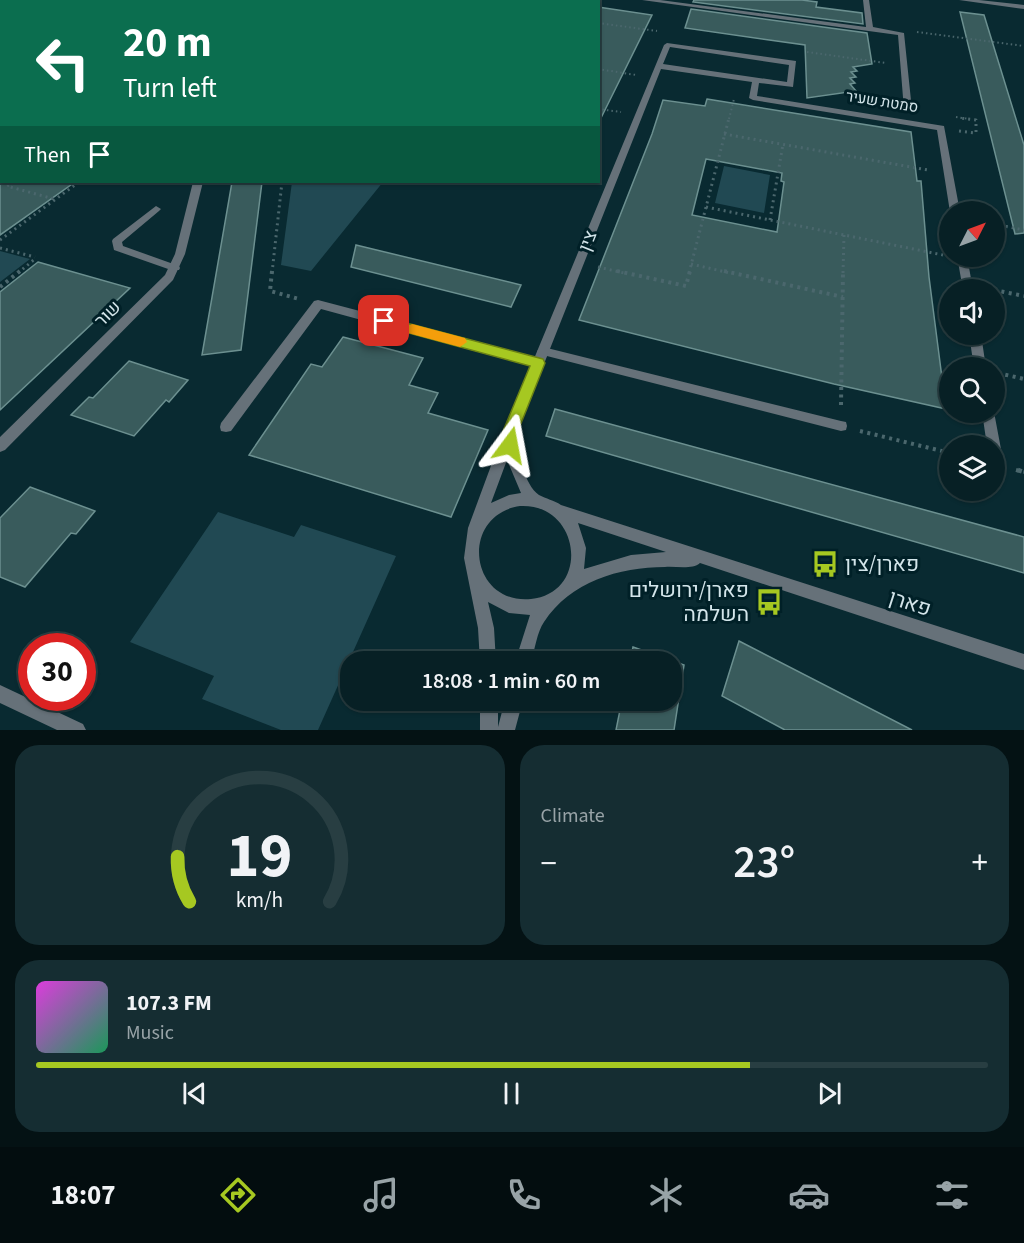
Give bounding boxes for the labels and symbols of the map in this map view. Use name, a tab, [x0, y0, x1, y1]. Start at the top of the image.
street label: סמטת שעיר	[844, 86, 920, 118]
north arrow	[939, 201, 1005, 267]
street label: צין	[573, 227, 603, 255]
street label: שור	[89, 295, 127, 333]
pin	[358, 295, 409, 346]
position arrow	[478, 413, 542, 477]
bus stop icon: פארן/צין	[810, 549, 840, 579]
place label: פארן/צין	[845, 549, 919, 579]
place label: פארן/ירושלים השלמה	[629, 575, 749, 629]
street label: פארן	[885, 582, 935, 624]
bus stop icon: פארן/ירושלים השלמה	[754, 587, 784, 617]
speed limit sign: 30	[18, 633, 96, 711]

